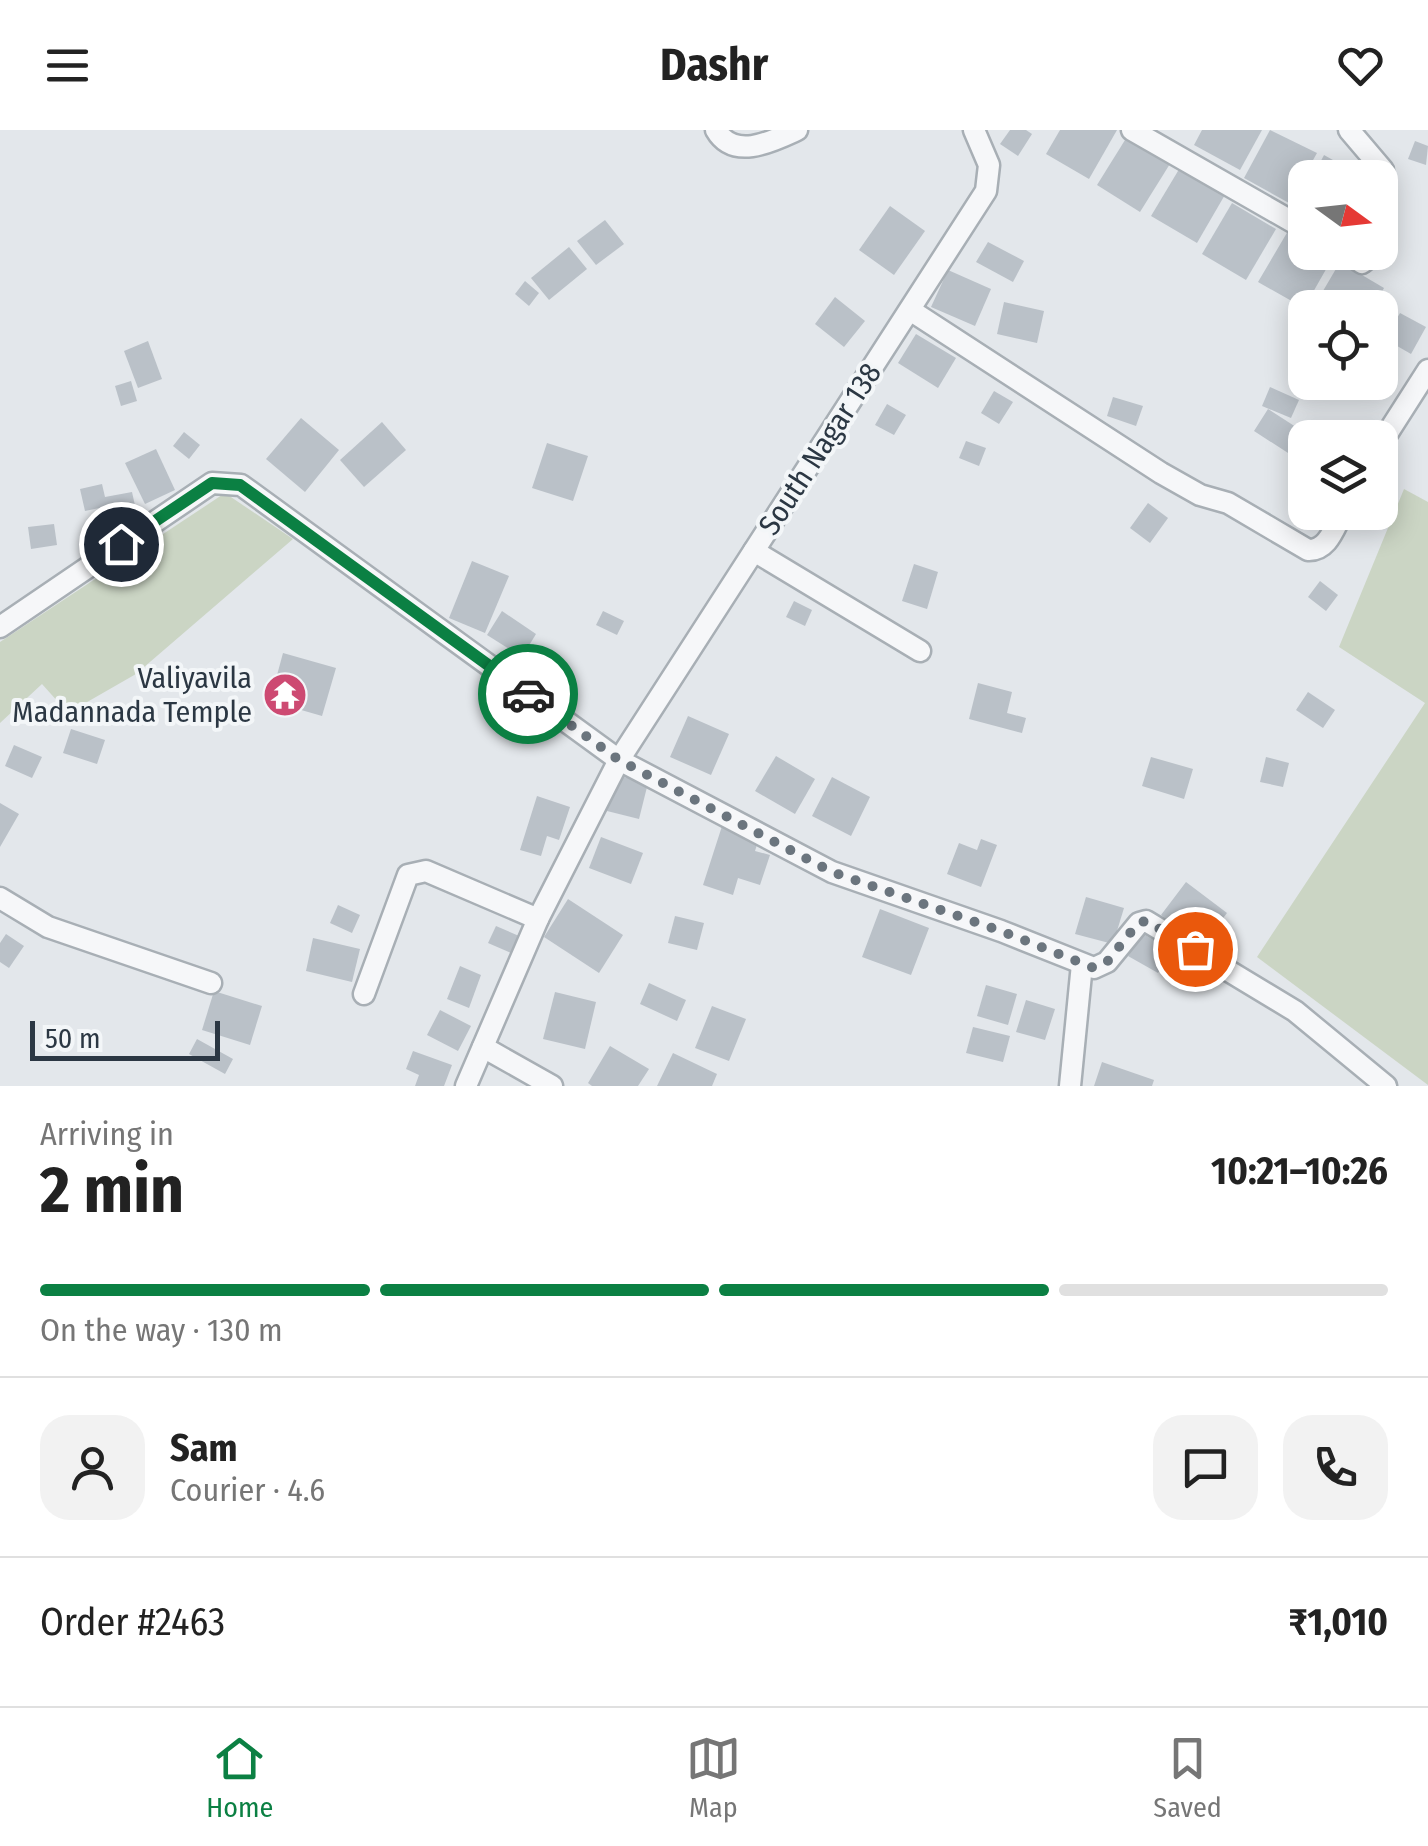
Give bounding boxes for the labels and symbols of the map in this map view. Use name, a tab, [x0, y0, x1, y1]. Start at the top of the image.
north arrow	[1288, 160, 1398, 270]
street label: South Nagar 138	[751, 356, 889, 542]
pin	[79, 502, 164, 587]
courier	[478, 644, 578, 744]
place label: Valiyavila Madannada Temple	[12, 660, 252, 730]
temple icon: Valiyavila Madannada Temple	[262, 672, 308, 718]
pin	[1153, 907, 1238, 992]
scale bar	[30, 1016, 220, 1060]

